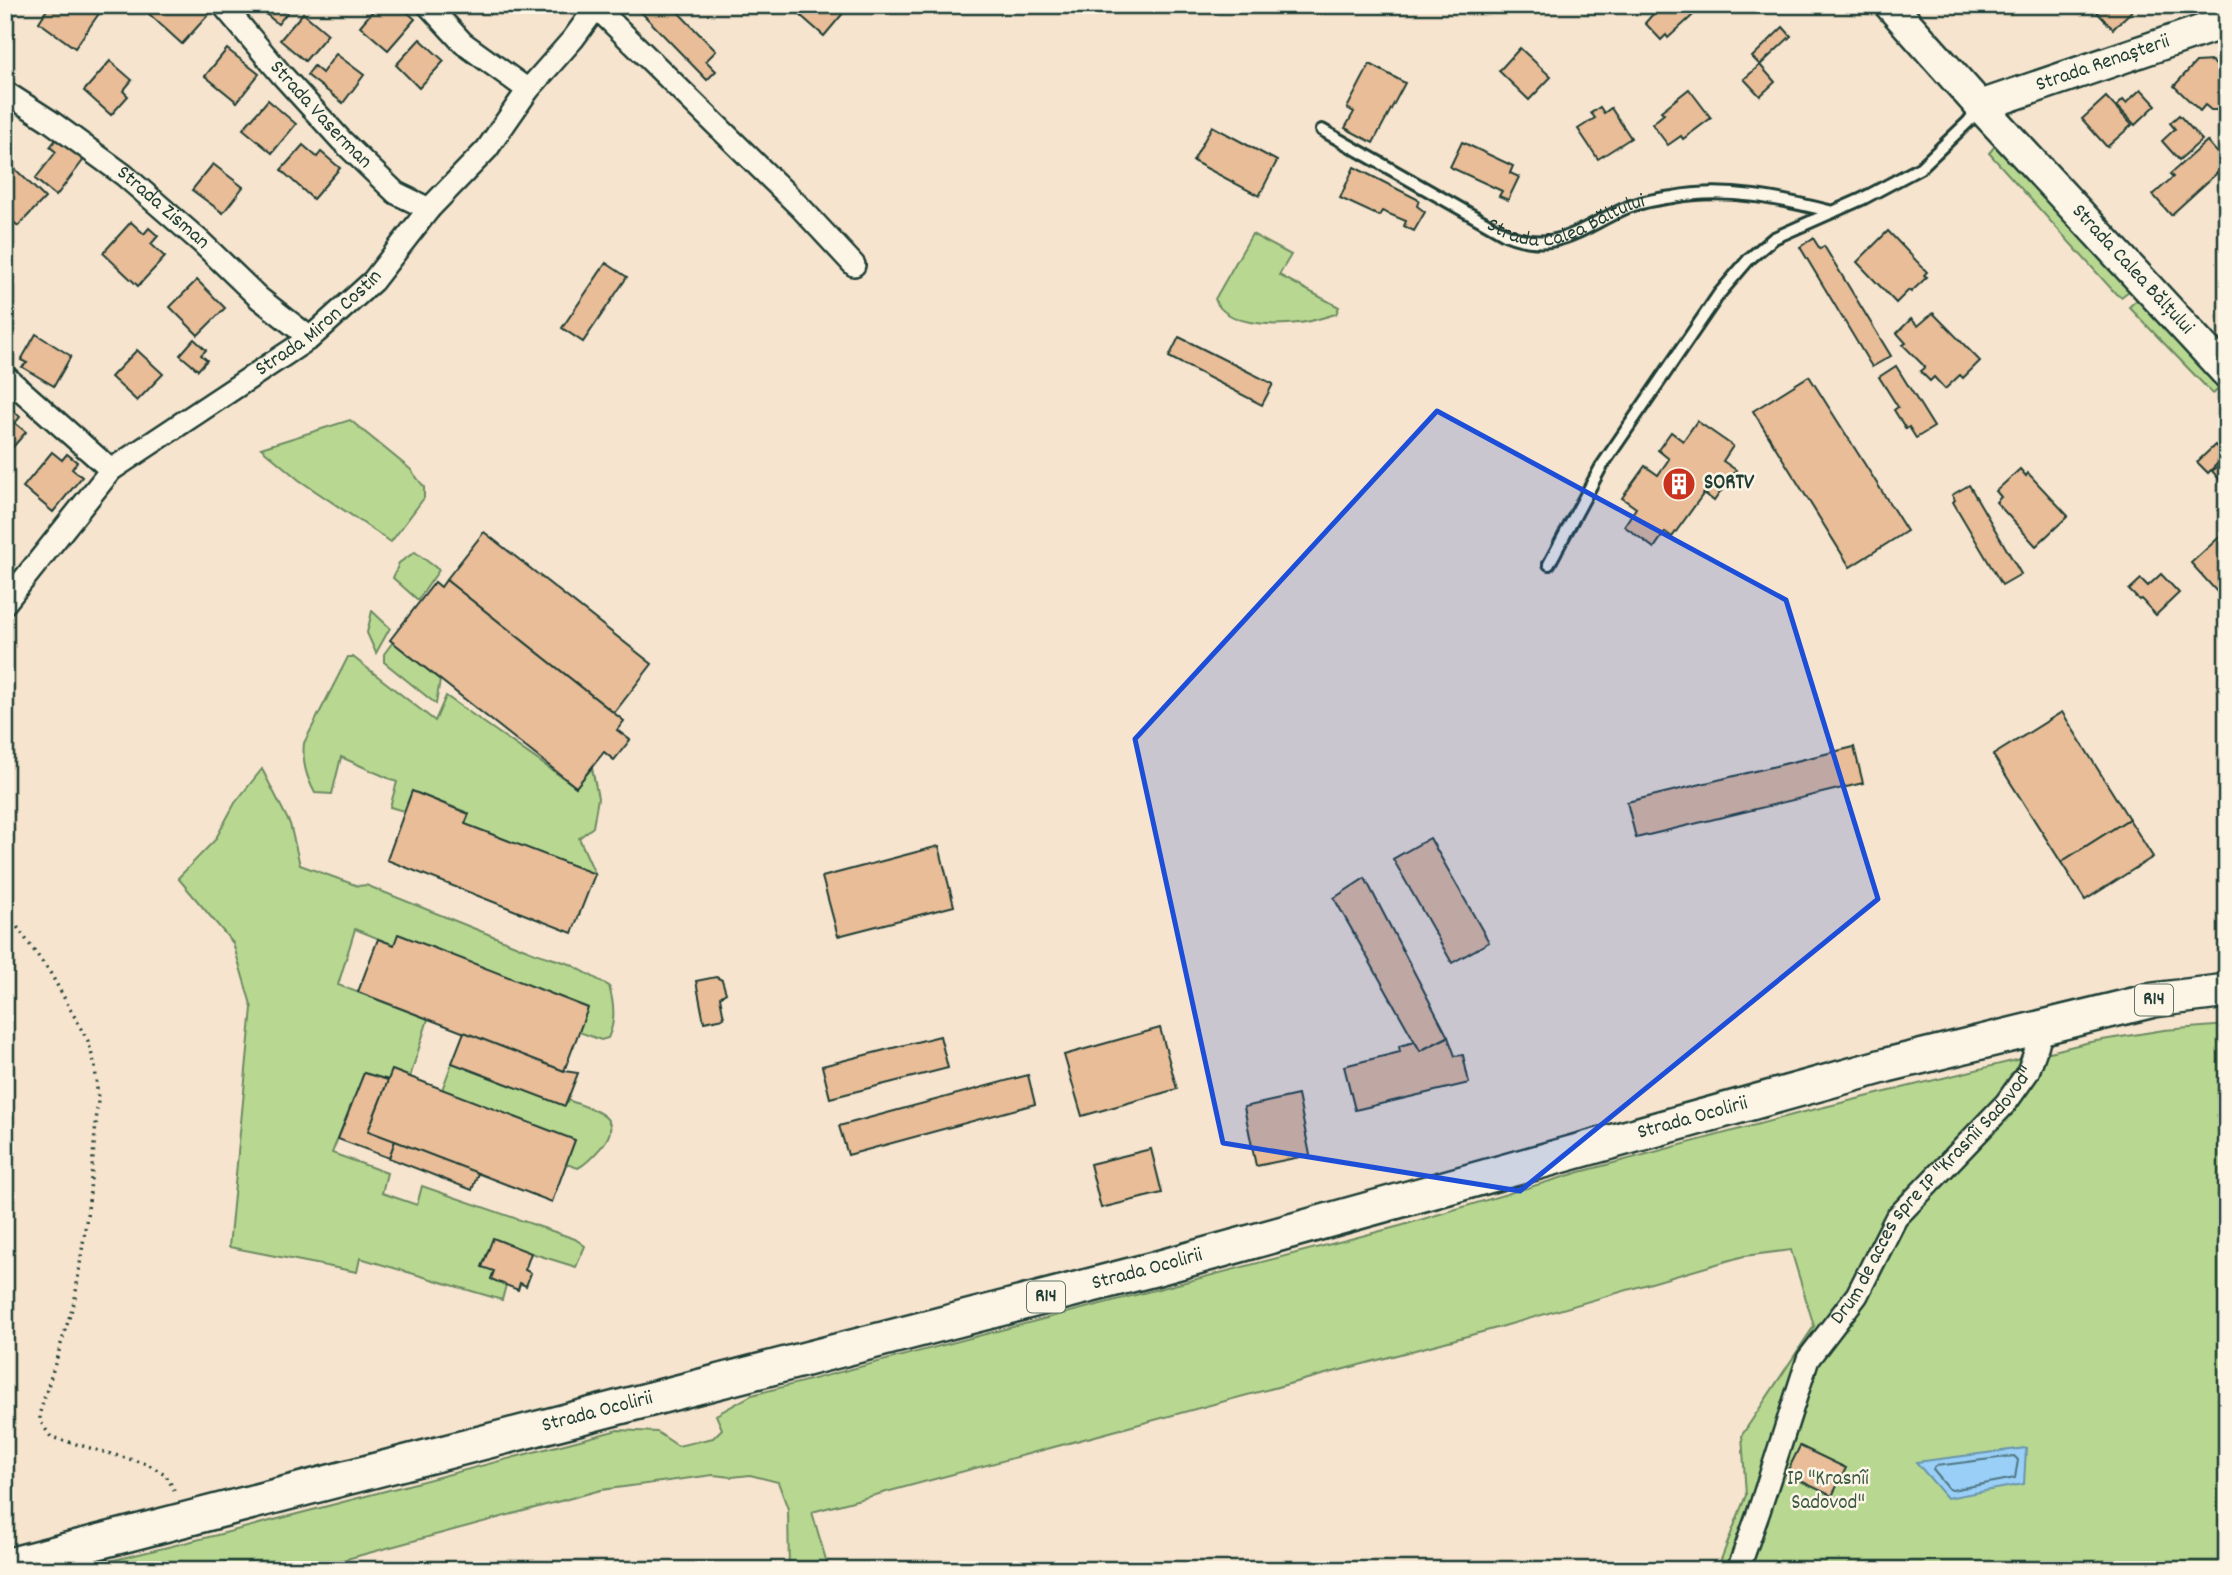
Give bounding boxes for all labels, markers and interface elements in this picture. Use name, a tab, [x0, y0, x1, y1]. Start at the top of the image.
street label: Strada Renașterii	[2032, 27, 2174, 101]
street label: Strada Vaserman	[261, 55, 378, 177]
street label: Strada Zisman	[110, 159, 216, 257]
street label: Strada Calea Bălțului	[1480, 187, 1648, 257]
street label: Strada Calea Bălțului	[2064, 198, 2200, 342]
street label: Strada Miron Costin	[250, 264, 391, 385]
building icon: SORTV	[1660, 465, 1698, 503]
place label: SORTV	[1704, 469, 1755, 499]
road number: R14	[2135, 984, 2173, 1016]
street label: Drum de acces spre IP "Krasnîi Sadovod"	[1824, 1061, 2042, 1332]
street label: Strada Ocolirii	[1634, 1089, 1752, 1149]
street label: Strada Ocolirii	[1089, 1241, 1206, 1299]
road number: R14	[1027, 1282, 1065, 1312]
street label: Strada Ocolirii	[539, 1384, 656, 1442]
park label: IP "Krasnîi Sadovod"	[1787, 1465, 1869, 1519]

